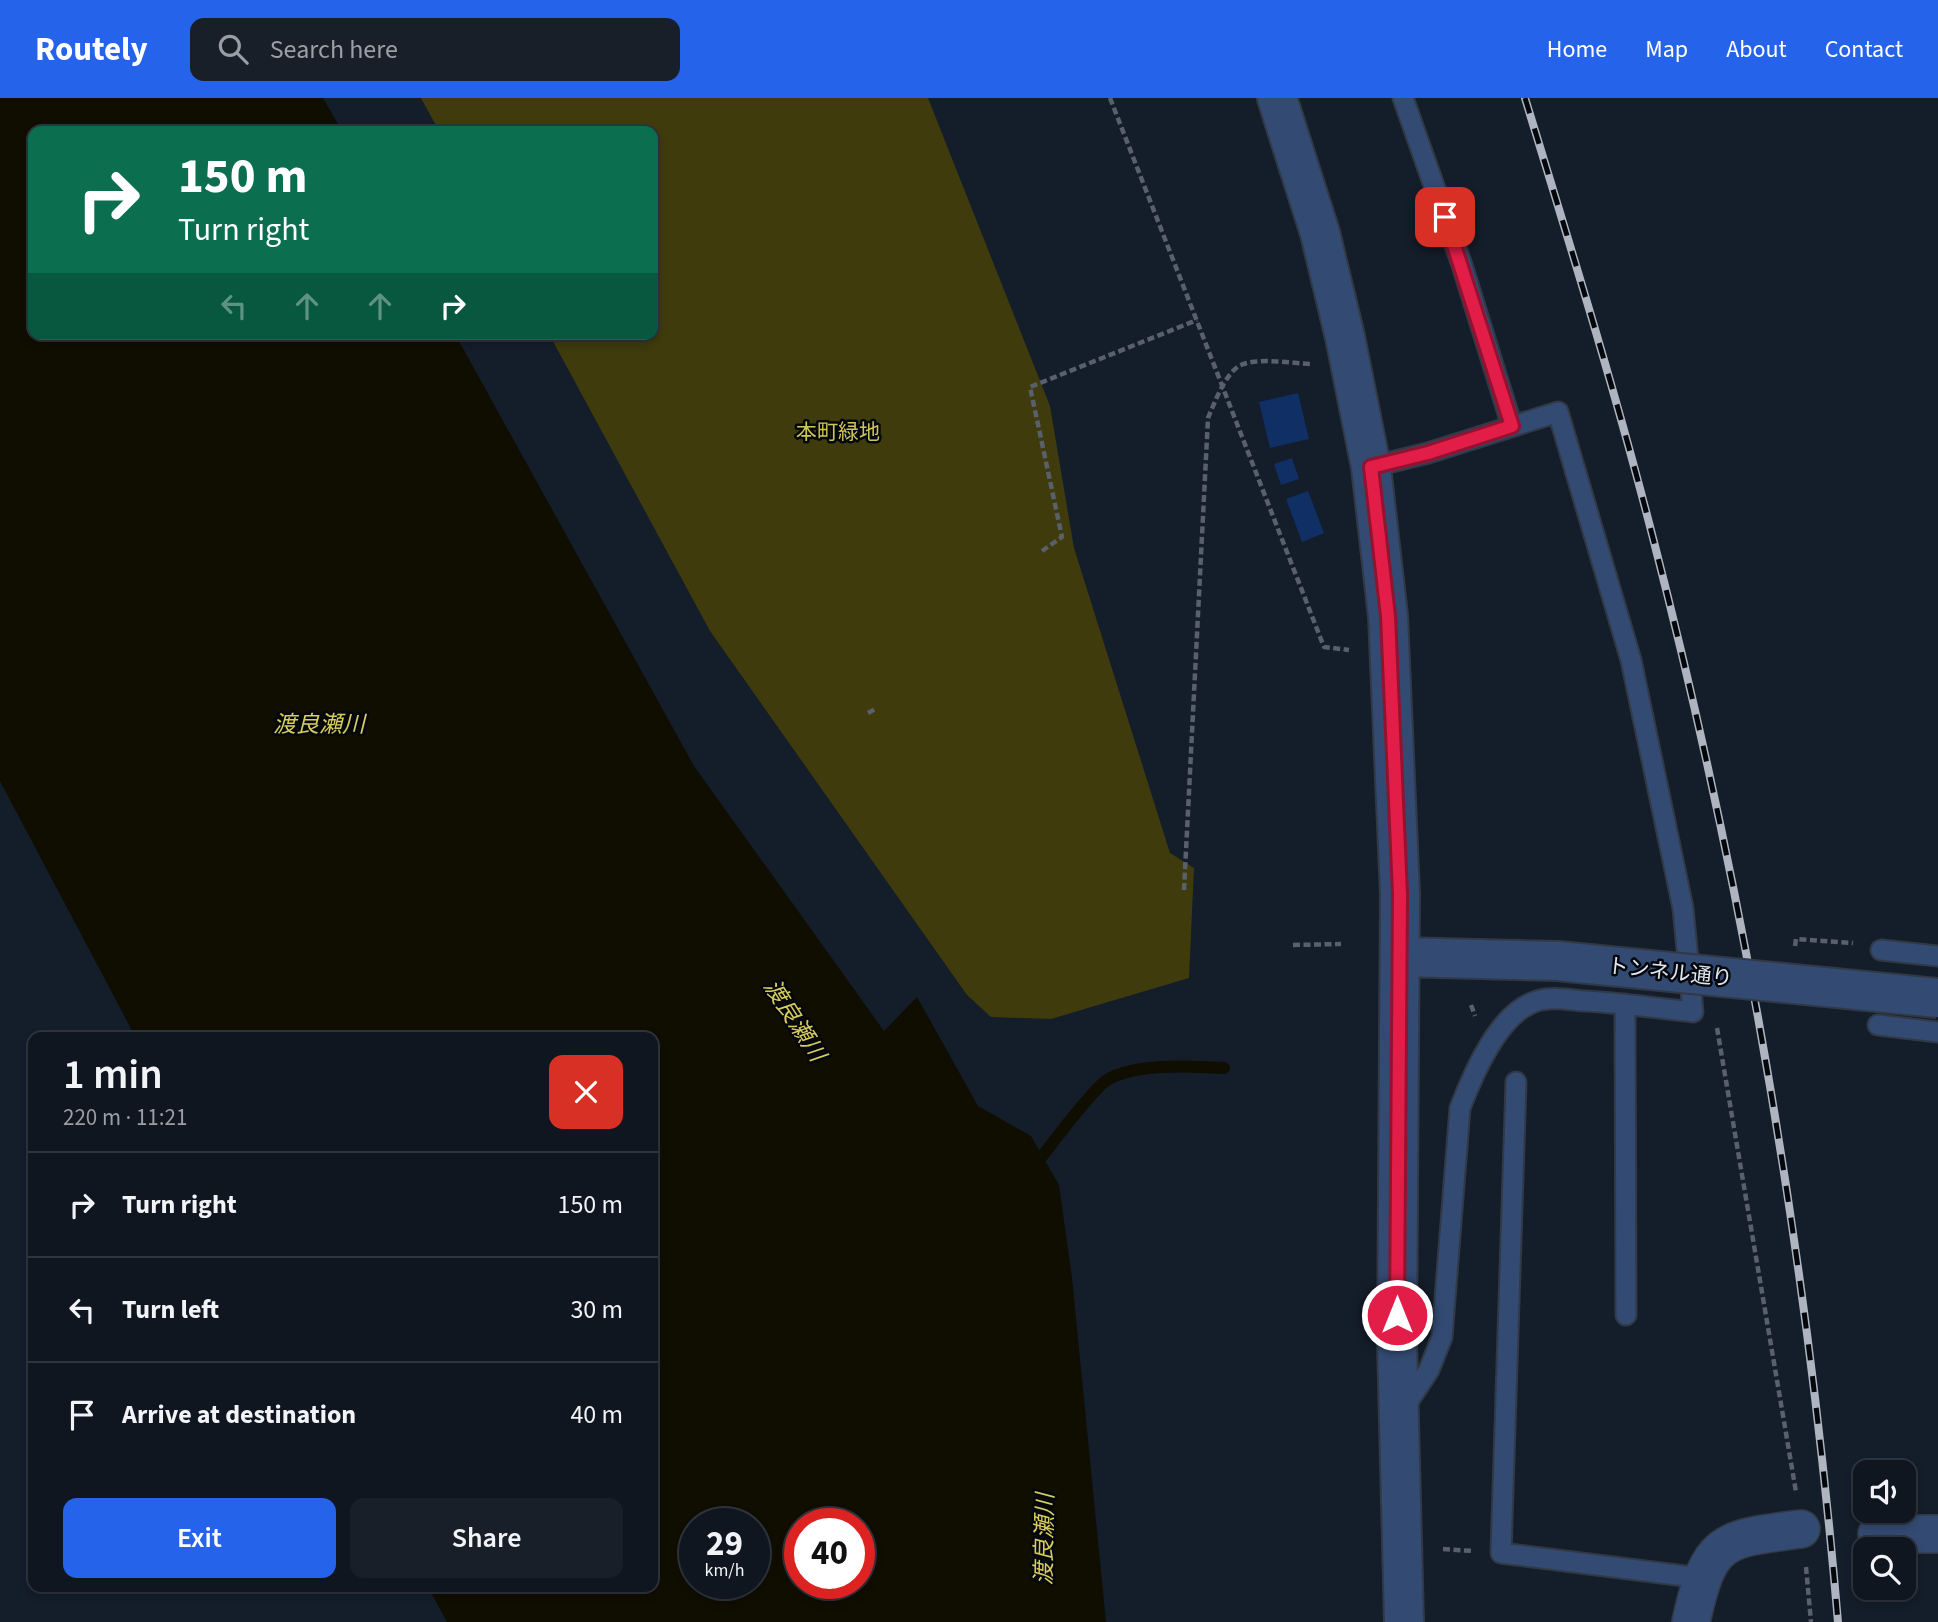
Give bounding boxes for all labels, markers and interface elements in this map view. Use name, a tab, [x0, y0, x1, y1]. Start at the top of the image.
search box	[190, 18, 680, 81]
text: Routely	[35, 26, 148, 73]
icon: search	[214, 30, 252, 68]
text: Search here	[270, 31, 398, 68]
text: Home	[1547, 32, 1607, 67]
text: Map	[1645, 32, 1688, 67]
text: About	[1726, 32, 1787, 67]
text: Contact	[1825, 32, 1903, 67]
text: 150 m	[178, 142, 307, 212]
icon: right	[63, 154, 154, 245]
pin	[1415, 187, 1475, 247]
icon: arrive	[1426, 198, 1464, 236]
text: Turn right	[178, 207, 309, 253]
icon: left	[215, 287, 253, 325]
icon: ahead	[288, 287, 326, 325]
icon: ahead	[361, 287, 399, 325]
icon: right	[434, 287, 472, 325]
park label: 本町緑地	[796, 417, 880, 447]
water label: 渡良瀬川	[273, 708, 368, 741]
street label: トンネル通り	[1606, 951, 1734, 993]
water label: 渡良瀬川	[756, 973, 835, 1070]
text: 1 min	[63, 1045, 163, 1105]
button: close	[549, 1055, 623, 1129]
text: 220 m · 11:21	[63, 1101, 187, 1134]
icon: right	[63, 1186, 101, 1224]
text: Turn right	[122, 1186, 237, 1223]
text: 150 m	[557, 1186, 623, 1223]
position arrow	[1360, 1278, 1434, 1352]
icon: left	[63, 1291, 101, 1329]
text: Turn left	[122, 1291, 219, 1328]
text: 30 m	[570, 1291, 623, 1328]
icon: arrive	[63, 1396, 101, 1434]
text: Arrive at destination	[122, 1396, 356, 1433]
text: 40 m	[570, 1396, 623, 1433]
map controls	[1853, 1460, 1916, 1600]
button: sound	[1853, 1460, 1916, 1523]
water label: 渡良瀬川	[1027, 1490, 1062, 1585]
button: Exit	[63, 1498, 336, 1578]
button: Share	[350, 1498, 623, 1578]
speed limit sign: 40	[784, 1508, 875, 1599]
text: 29	[706, 1519, 743, 1569]
button: search	[1853, 1537, 1916, 1600]
text: km/h	[705, 1558, 744, 1583]

